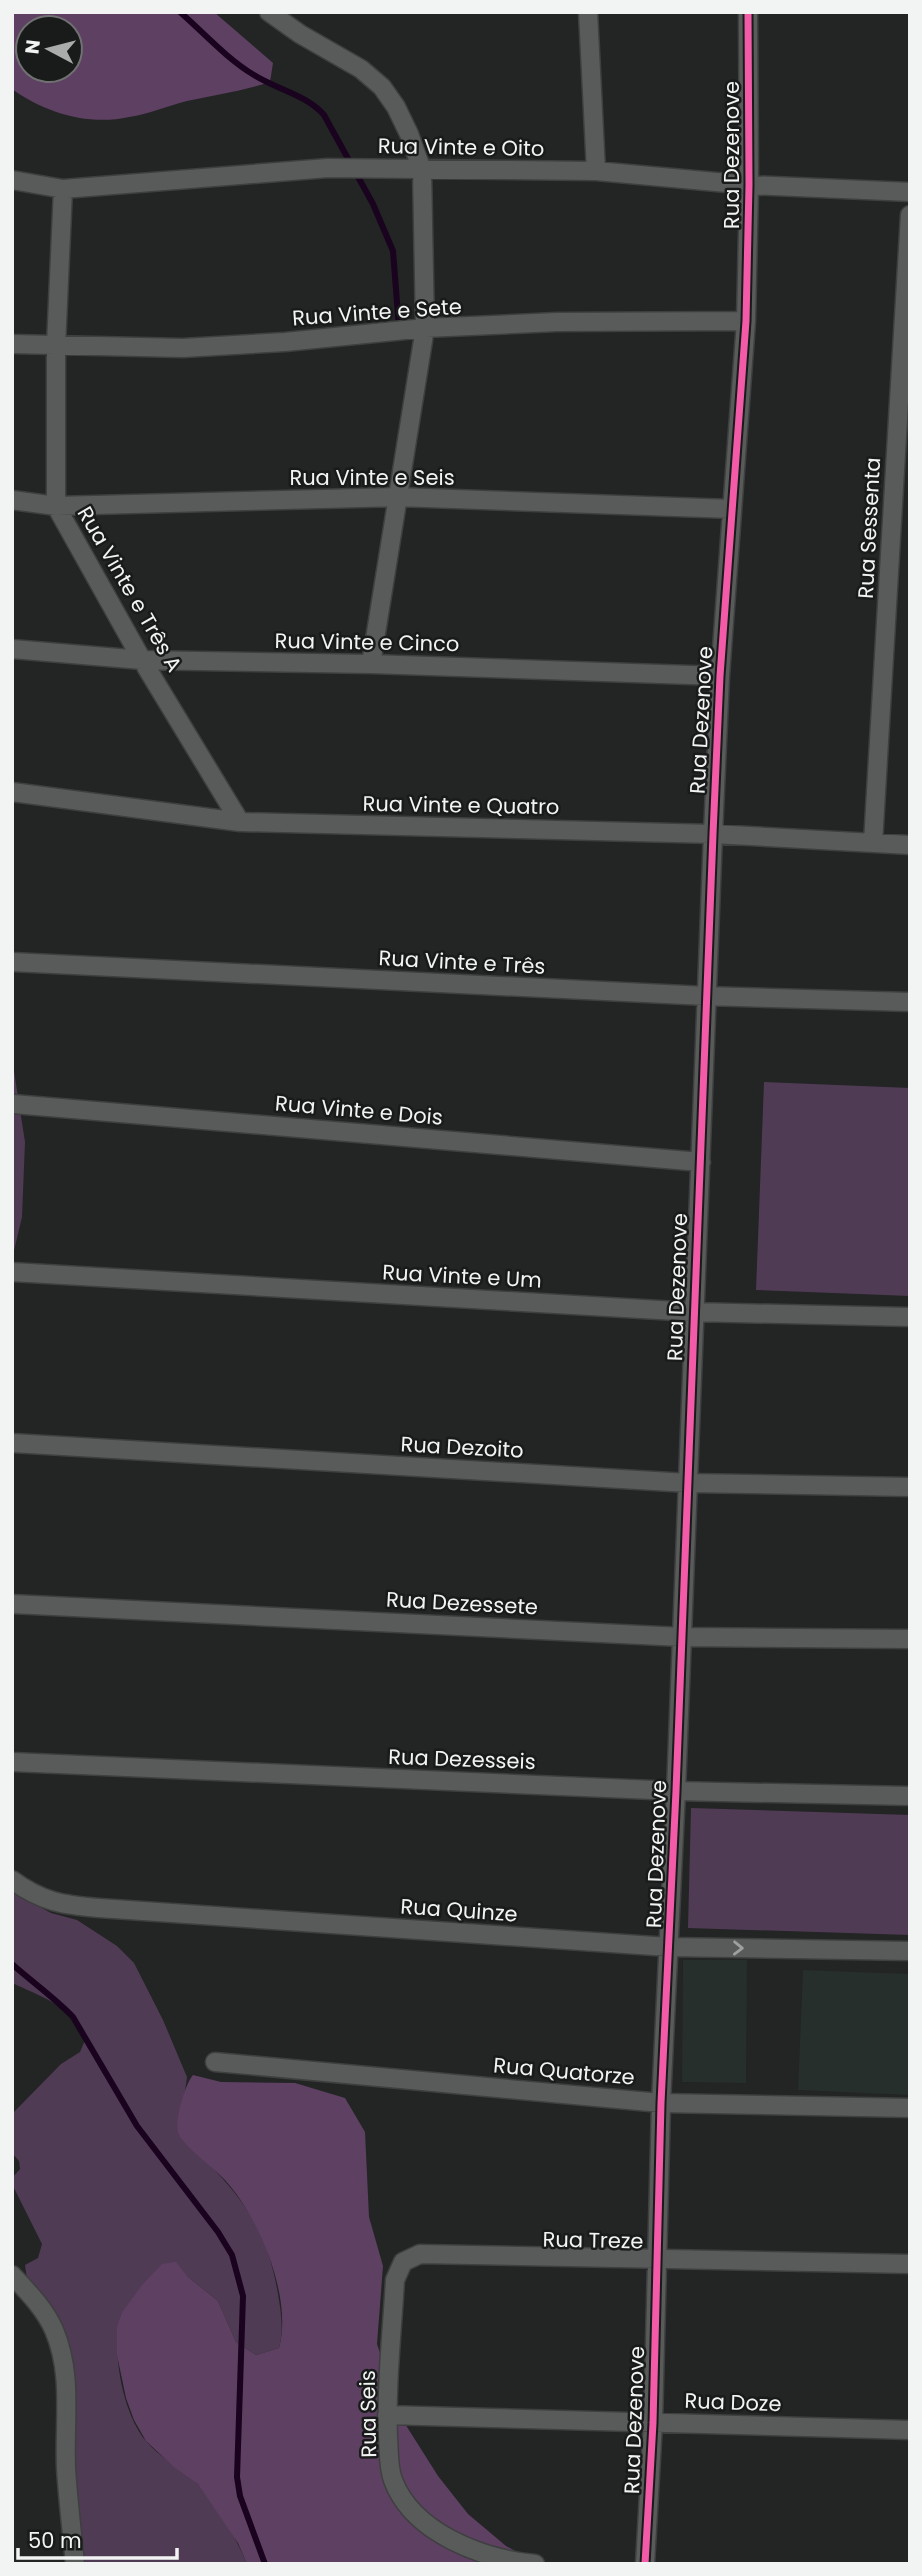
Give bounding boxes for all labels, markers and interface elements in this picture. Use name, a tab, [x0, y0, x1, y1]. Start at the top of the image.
north arrow	[14, 14, 84, 84]
text: N	[18, 38, 47, 56]
street label: Rua Dezenove	[717, 81, 746, 229]
street label: Rua Vinte e Oito	[378, 131, 544, 163]
street label: Rua Vinte e Sete	[291, 292, 463, 332]
street label: Rua Sessenta	[851, 457, 887, 599]
street label: Rua Vinte e Seis	[289, 463, 455, 492]
street label: Rua Vinte e Três A	[71, 501, 189, 677]
street label: Rua Vinte e Cinco	[274, 626, 460, 658]
street label: Rua Dezenove	[683, 645, 719, 795]
street label: Rua Vinte e Quatro	[362, 789, 560, 821]
street label: Rua Vinte e Três	[378, 943, 546, 981]
street label: Rua Vinte e Dois	[274, 1088, 444, 1132]
street label: Rua Dezenove	[660, 1212, 694, 1362]
street label: Rua Vinte e Um	[382, 1257, 542, 1295]
street label: Rua Dezoito	[400, 1429, 524, 1465]
street label: Rua Dezessete	[385, 1585, 539, 1621]
street label: Rua Dezesseis	[388, 1742, 536, 1776]
street label: Rua Dezenove	[639, 1779, 673, 1929]
street label: Rua Quinze	[400, 1891, 518, 1929]
one-way arrow	[733, 1940, 743, 1956]
street label: Rua Quatorze	[492, 2050, 636, 2092]
street label: Rua Treze	[542, 2225, 644, 2255]
street label: Rua Dezenove	[617, 2345, 651, 2495]
street label: Rua Seis	[353, 2370, 383, 2458]
street label: Rua Doze	[684, 2386, 782, 2418]
scale bar	[18, 2516, 177, 2560]
text: 50 m	[28, 2526, 82, 2555]

